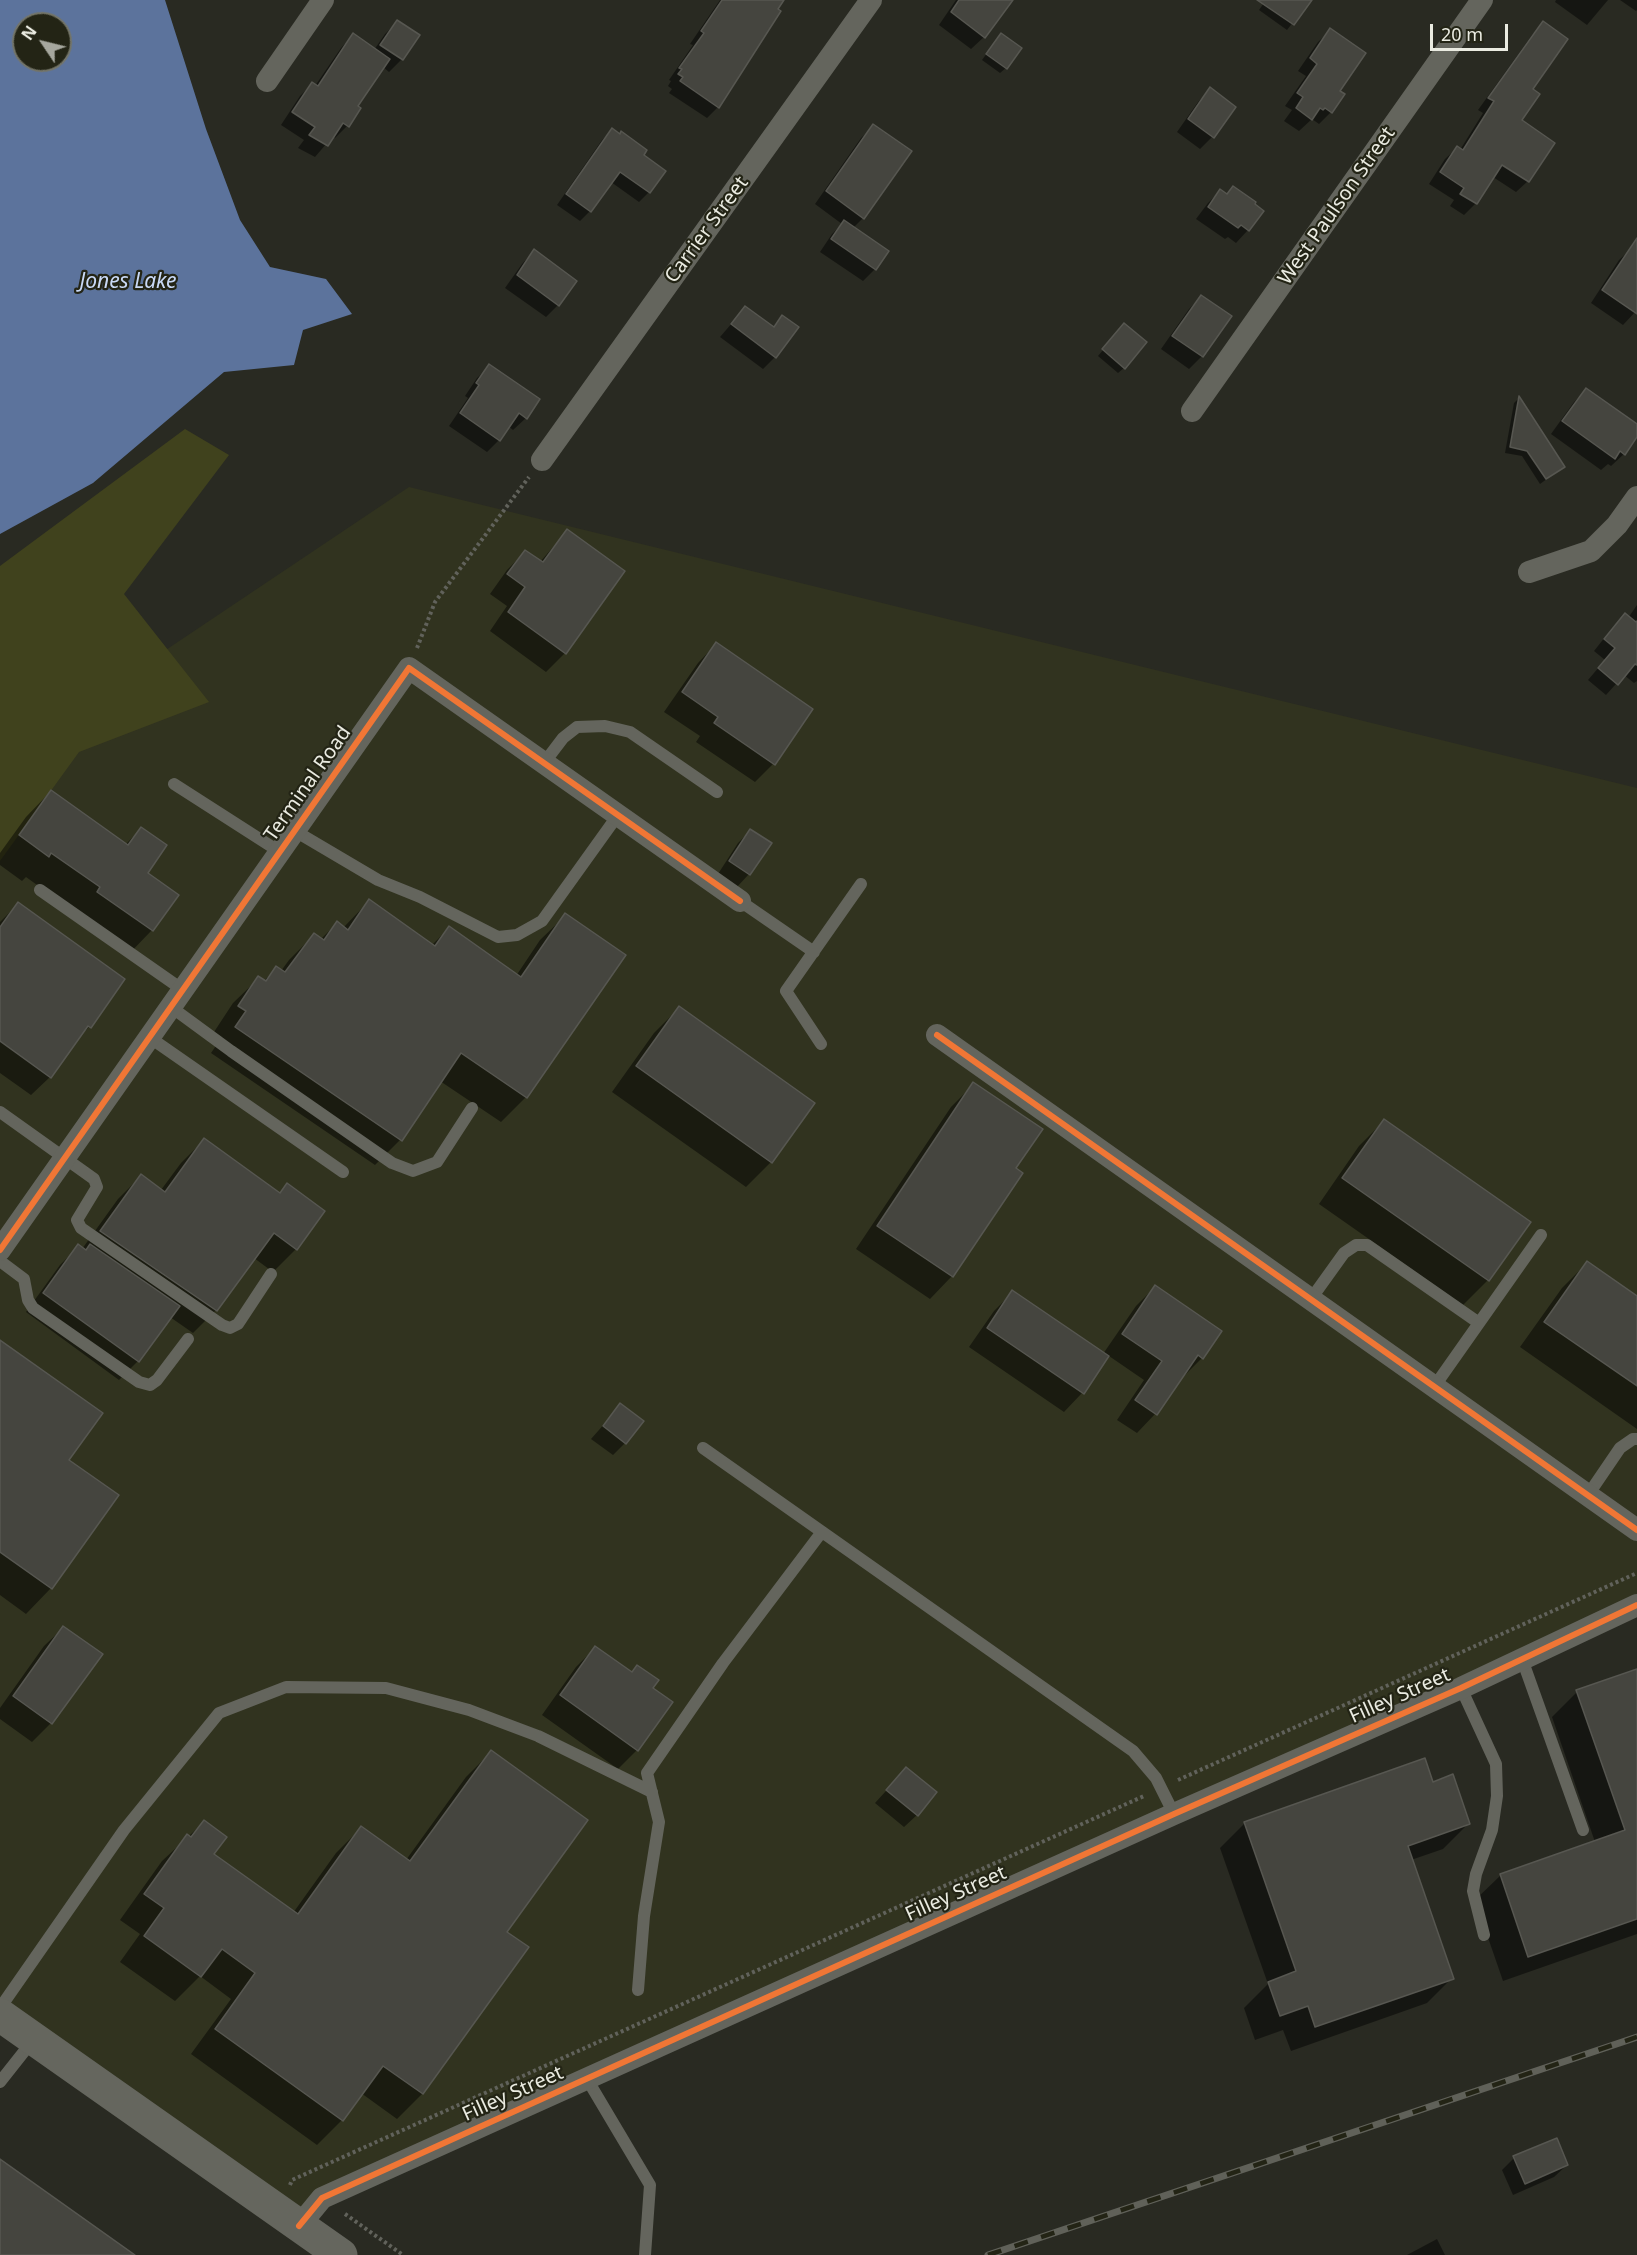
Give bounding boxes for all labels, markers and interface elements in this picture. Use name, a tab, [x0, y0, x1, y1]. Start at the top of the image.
north arrow	[12, 12, 72, 72]
scale bar	[1433, 12, 1511, 50]
text: N	[16, 21, 42, 44]
text: 20 m	[1441, 22, 1483, 46]
street label: West Paulson Street	[1273, 122, 1401, 290]
street label: Carrier Street	[660, 172, 754, 288]
water label: Jones Lake	[79, 269, 177, 295]
street label: Terminal Road	[259, 722, 357, 846]
street label: Filley Street	[1346, 1663, 1454, 1729]
street label: Filley Street	[902, 1861, 1010, 1927]
street label: Filley Street	[459, 2061, 567, 2127]

